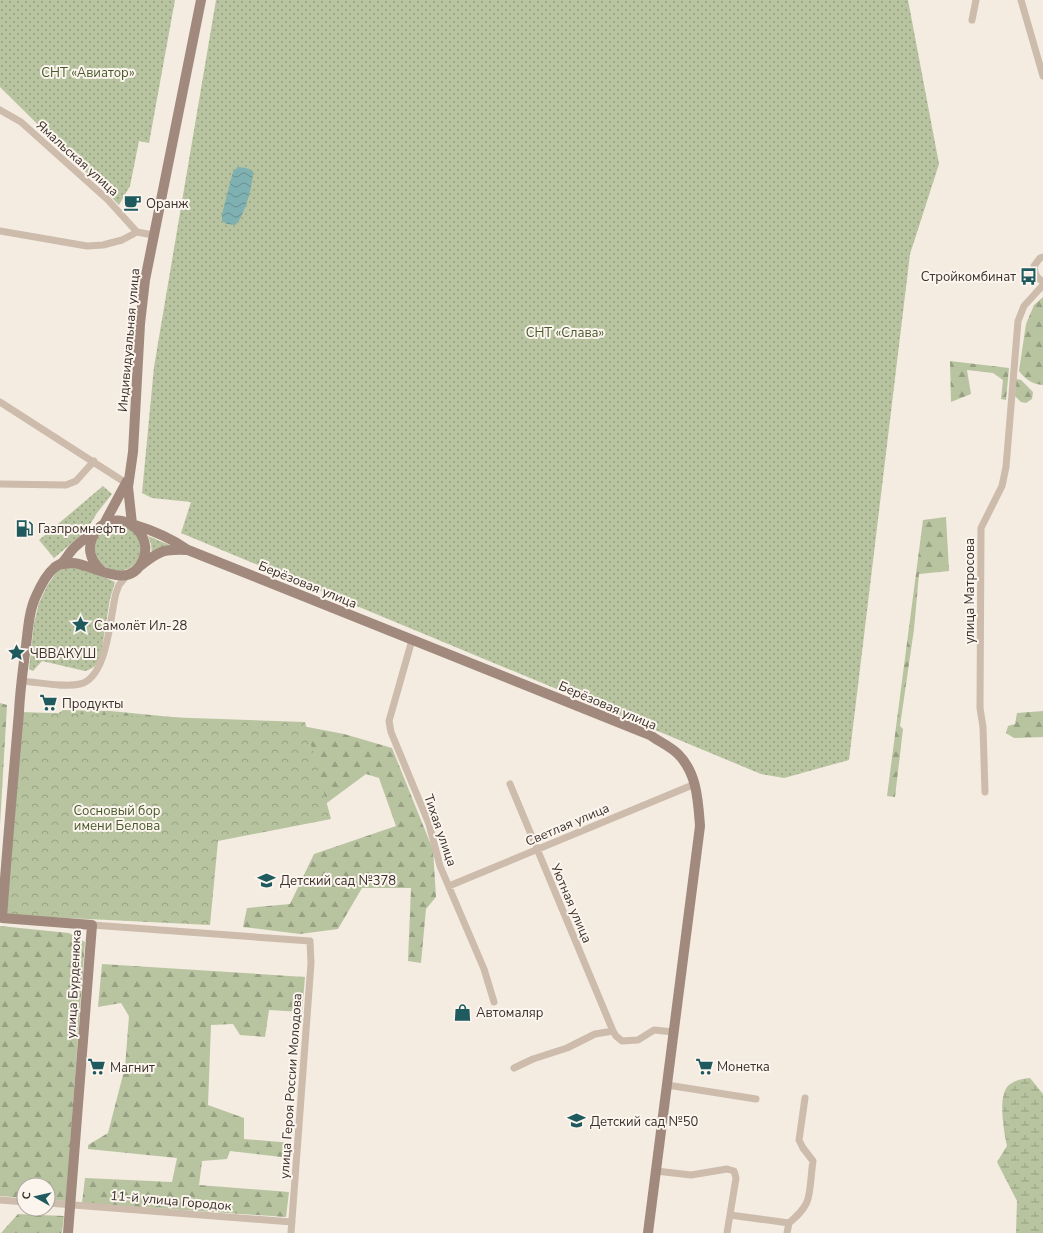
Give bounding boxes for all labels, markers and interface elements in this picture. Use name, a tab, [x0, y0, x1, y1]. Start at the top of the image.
park label: СНТ «Авиатор»	[41, 64, 135, 82]
street label: Ямальская улица	[32, 117, 122, 201]
cafe icon: Оранж	[123, 193, 143, 213]
place label: Оранж	[146, 195, 189, 213]
bus stop icon: Стройкомбинат	[1019, 266, 1039, 286]
street label: Индивидуальная улица	[114, 267, 144, 413]
place label: Стройкомбинат	[921, 268, 1016, 286]
park label: СНТ «Слава»	[526, 324, 604, 342]
fuel station icon: Газпромнефть	[15, 518, 35, 538]
place label: Газпромнефть	[38, 520, 126, 538]
street label: улица Матросова	[961, 538, 979, 644]
street label: Берёзовая улица	[256, 557, 360, 613]
place icon: Самолёт Ил-28	[71, 615, 91, 635]
place label: Самолёт Ил-28	[94, 617, 187, 635]
place icon: ЧВВАКУШ	[7, 643, 27, 663]
place label: ЧВВАКУШ	[30, 645, 96, 663]
street label: Берёзовая улица	[556, 677, 659, 735]
supermarket icon: Продукты	[39, 693, 59, 713]
place label: Продукты	[62, 695, 124, 713]
street label: Тихая улица	[419, 792, 461, 869]
street label: Светлая улица	[523, 799, 612, 851]
park label: Сосновый бор имени Белова	[73, 802, 161, 835]
street label: Уютная улица	[546, 860, 596, 946]
school or university icon: Детский сад №378	[257, 870, 277, 890]
place label: Детский сад №378	[280, 872, 396, 890]
street label: улица Бурденюка	[62, 929, 86, 1039]
street label: улица Героя России Молодова	[276, 993, 306, 1180]
shop icon: Автомаляр	[453, 1002, 473, 1022]
place label: Автомаляр	[476, 1004, 544, 1022]
supermarket icon: Монетка	[694, 1056, 714, 1076]
supermarket icon: Магнит	[87, 1057, 107, 1077]
place label: Монетка	[717, 1058, 770, 1076]
place label: Магнит	[110, 1059, 155, 1077]
school or university icon: Детский сад №50	[567, 1111, 587, 1131]
place label: Детский сад №50	[590, 1113, 698, 1131]
north arrow	[16, 1177, 56, 1217]
street label: 11-й улица Городок	[110, 1187, 232, 1215]
text: С	[19, 1190, 35, 1200]

